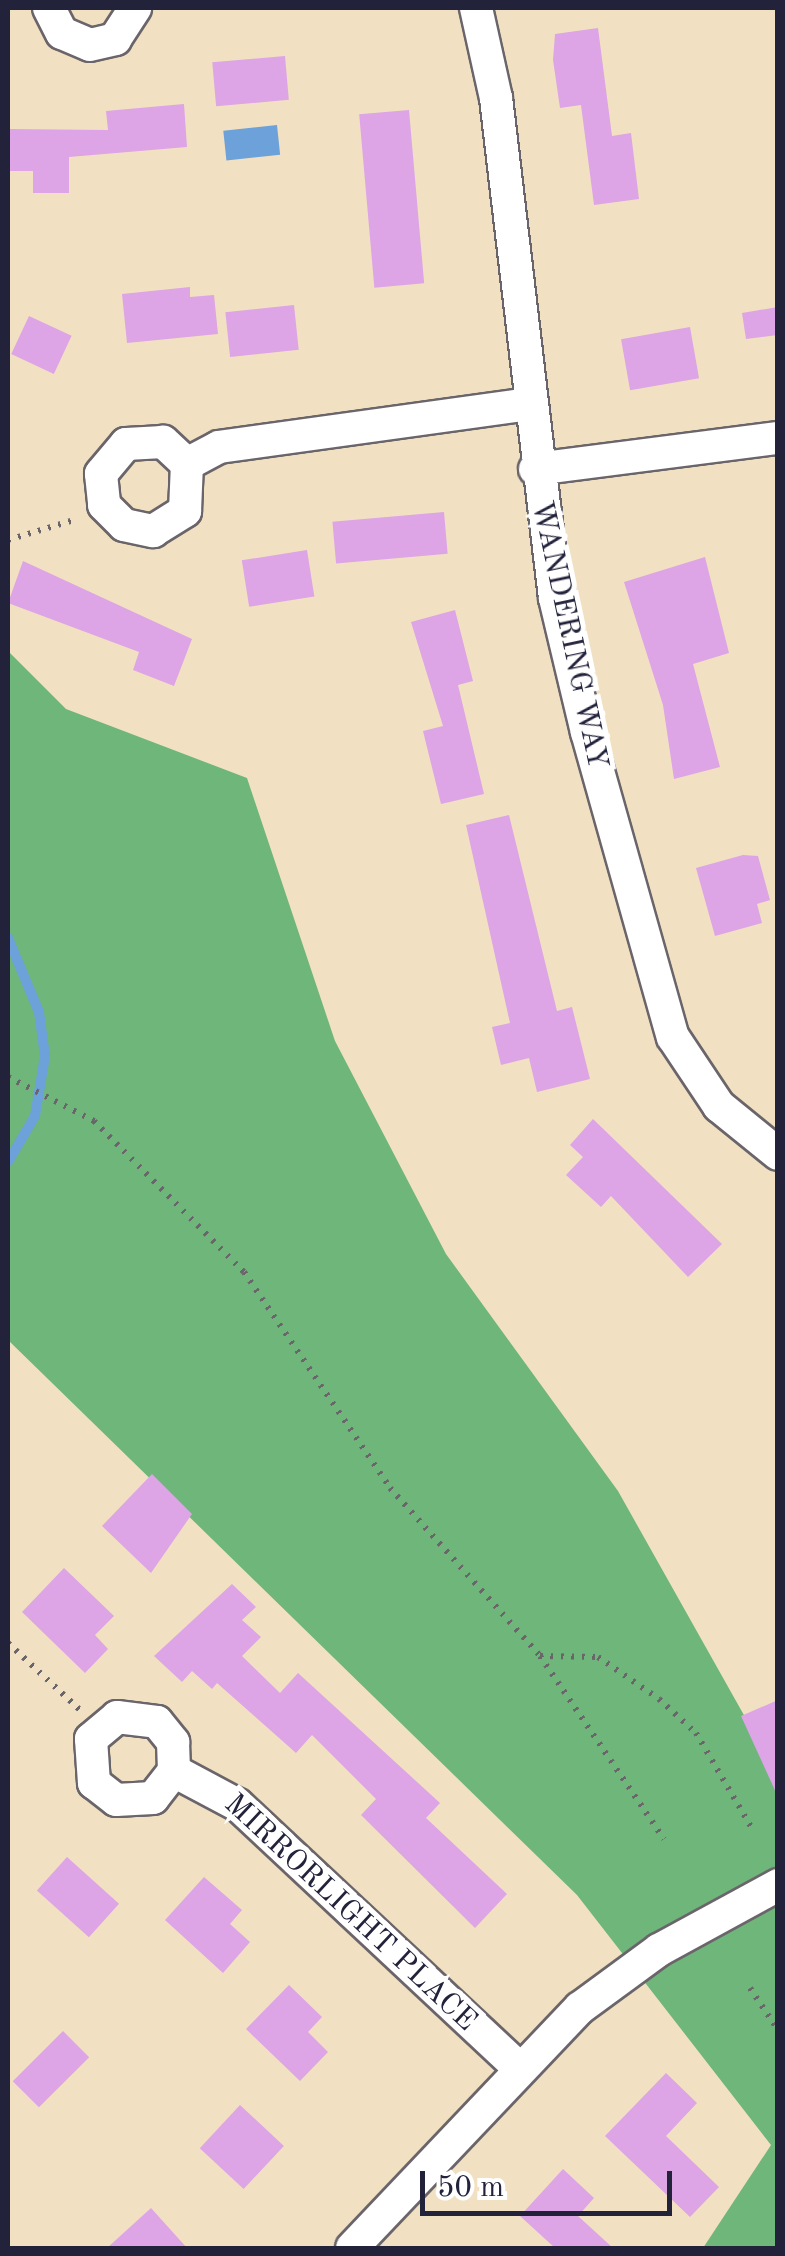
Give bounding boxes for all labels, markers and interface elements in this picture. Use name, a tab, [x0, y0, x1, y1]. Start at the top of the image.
street label: WANDERING WAY	[523, 498, 615, 772]
street label: MIRRORLIGHT PLACE	[216, 1787, 484, 2039]
scale bar	[425, 2151, 678, 2213]
text: 50 m	[437, 2173, 504, 2203]

